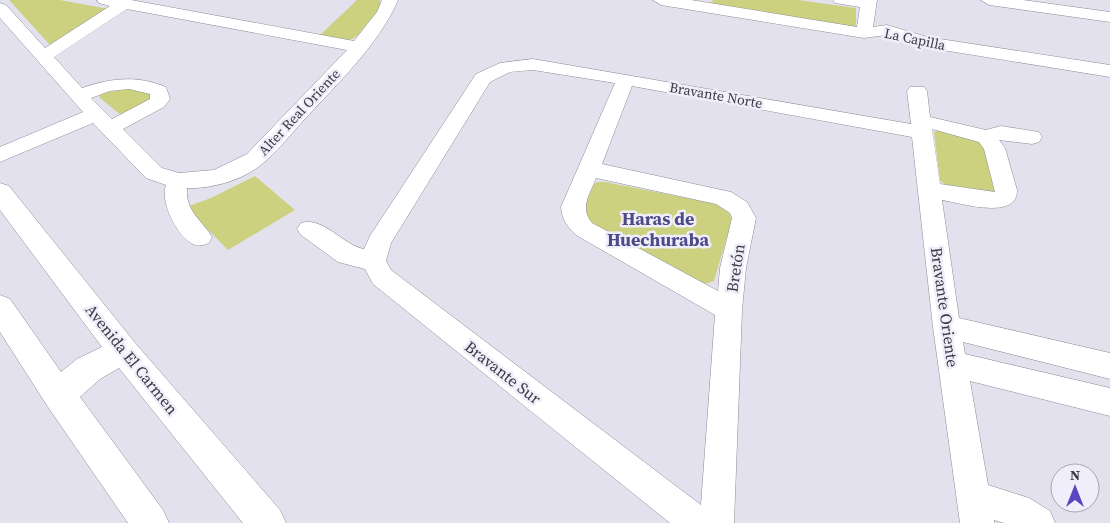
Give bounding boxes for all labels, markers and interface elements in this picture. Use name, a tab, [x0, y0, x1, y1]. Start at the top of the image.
street label: La Capilla	[883, 23, 948, 55]
street label: Alter Real Oriente	[253, 64, 345, 160]
street label: Bravante Norte	[668, 77, 764, 113]
district label: Haras de Huechuraba	[607, 206, 709, 252]
street label: Bretón	[720, 242, 750, 294]
street label: Bravante Oriente	[926, 246, 964, 368]
street label: Avenida El Carmen	[81, 299, 184, 419]
street label: Bravante Sur	[460, 335, 546, 409]
north arrow	[1050, 463, 1100, 513]
text: N	[1070, 465, 1080, 485]

